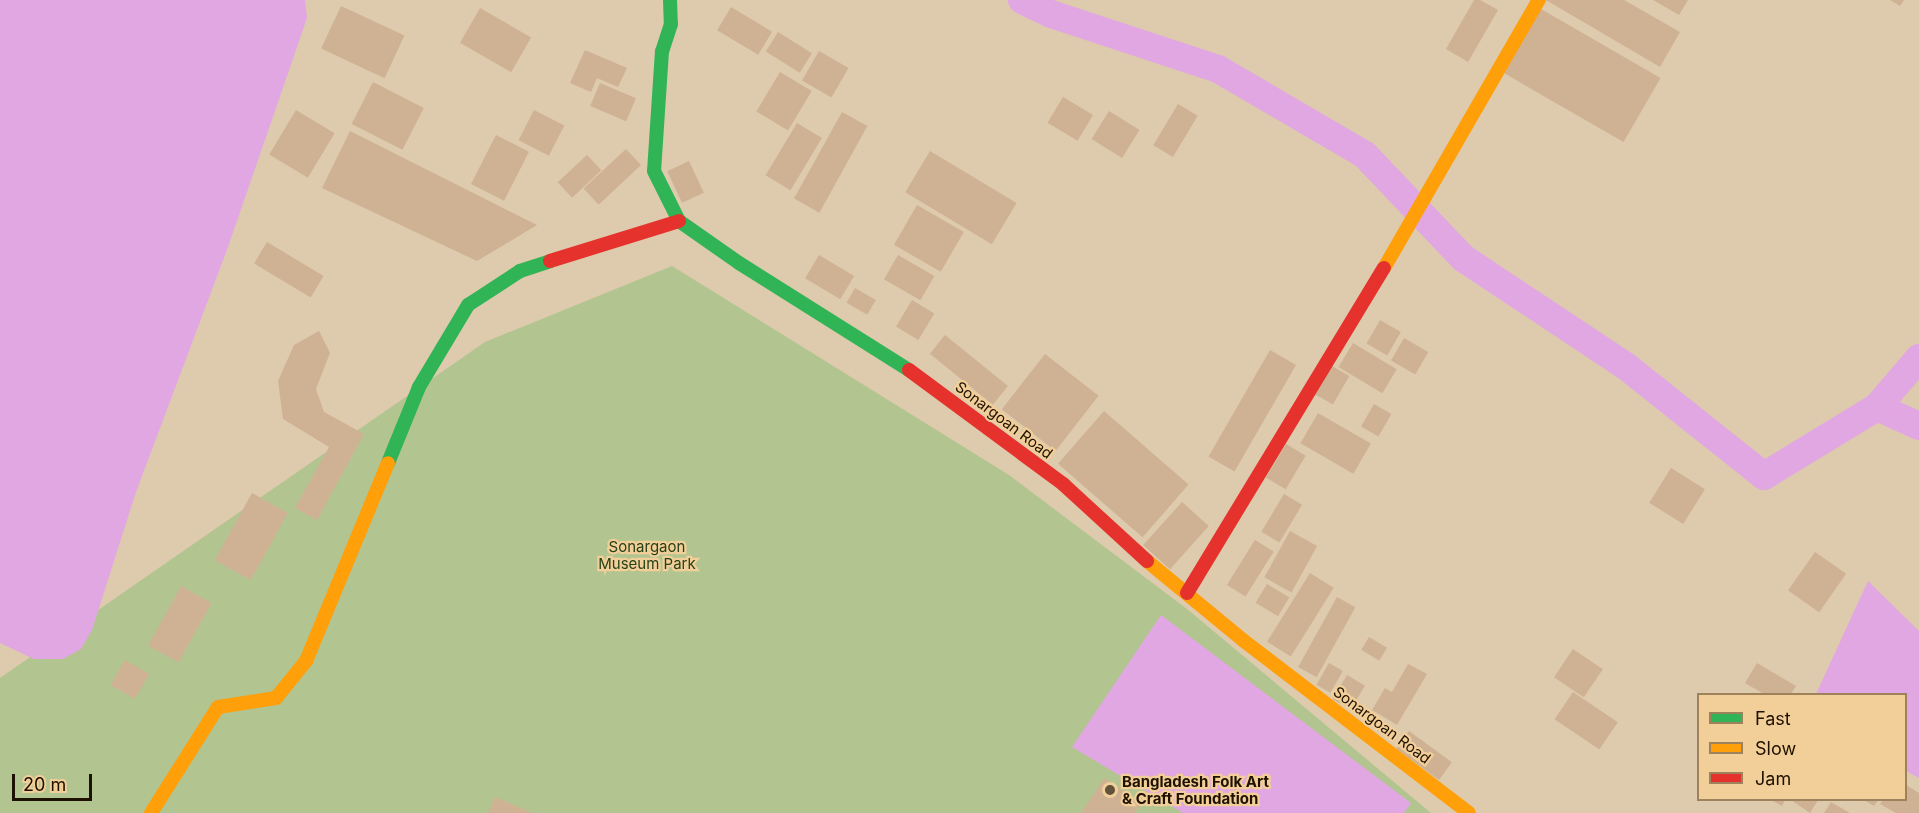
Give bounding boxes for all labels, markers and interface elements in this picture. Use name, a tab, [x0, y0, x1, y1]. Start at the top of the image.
street label: Sonargoan Road	[952, 378, 1056, 462]
park label: Sonargaon Museum Park	[598, 537, 696, 572]
street label: Sonargoan Road	[1330, 683, 1434, 767]
legend	[1697, 693, 1907, 801]
text: Fast	[1755, 708, 1791, 729]
text: Slow	[1755, 738, 1796, 759]
scale bar	[15, 762, 94, 800]
text: Jam	[1755, 768, 1791, 789]
place label: Bangladesh Folk Art & Craft Foundation	[1122, 772, 1269, 807]
text: 20 m	[23, 774, 66, 795]
marker: Bangladesh Folk Art & Craft Foundation	[1103, 783, 1117, 797]

